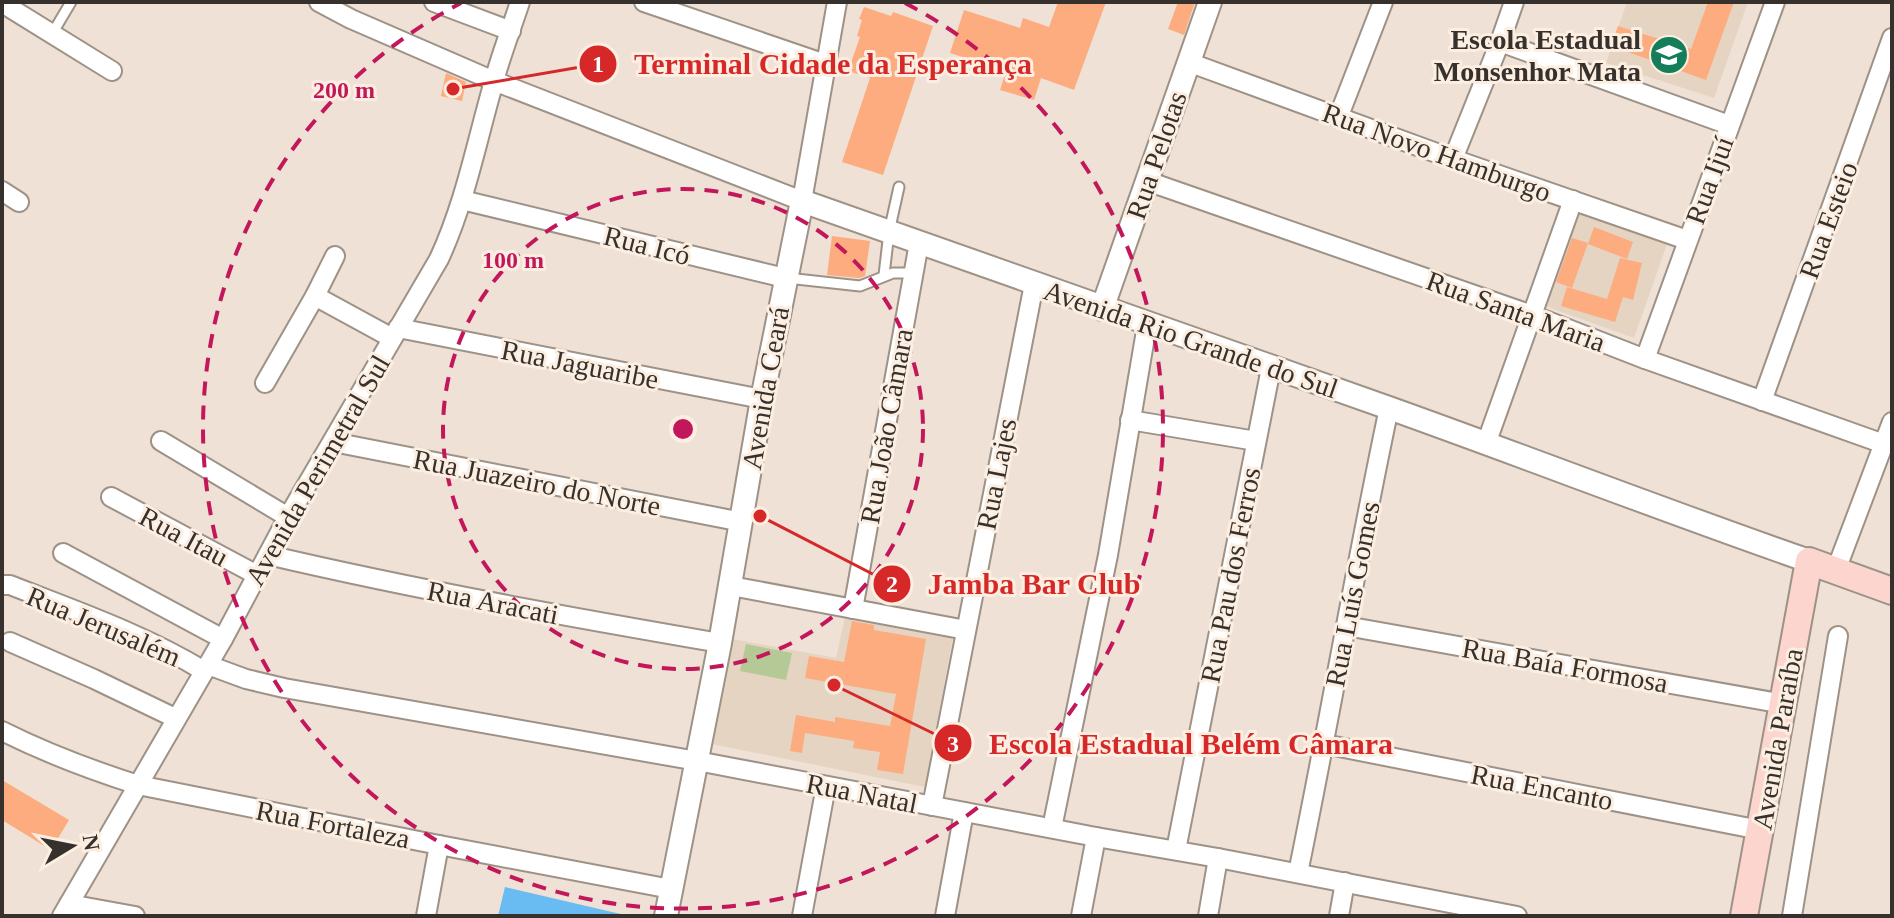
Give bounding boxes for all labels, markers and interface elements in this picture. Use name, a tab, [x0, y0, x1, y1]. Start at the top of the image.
place label: Escola Estadual Monsenhor Mata	[1434, 24, 1641, 87]
school or university icon: Escola Estadual Monsenhor Mata	[1648, 34, 1690, 76]
callout: Terminal Cidade da Esperança	[578, 37, 1048, 91]
text: Terminal Cidade da Esperança	[634, 47, 1032, 80]
text: 1	[592, 51, 604, 77]
text: 200 m	[313, 77, 375, 103]
street label: Rua Pelotas	[1120, 87, 1193, 223]
street label: Rua Novo Hamburgo	[1318, 97, 1555, 208]
street label: Rua Ijuí	[1679, 132, 1740, 228]
street label: Rua Esteio	[1793, 158, 1864, 283]
street label: Rua Icó	[601, 220, 693, 271]
text: 100 m	[482, 247, 544, 273]
street label: Rua Santa Maria	[1422, 265, 1610, 358]
street label: Avenida Rio Grande do Sul	[1040, 275, 1342, 404]
street label: Avenida Ceará	[736, 304, 795, 472]
street label: Rua João Câmara	[854, 326, 919, 526]
street label: Rua Jaguaribe	[499, 334, 661, 395]
street label: Avenida Perimetral Sul	[239, 349, 396, 591]
centre of rings	[669, 415, 697, 443]
street label: Rua Lajes	[971, 416, 1022, 532]
street label: Rua Juazeiro do Norte	[411, 443, 663, 522]
street label: Rua Pau dos Ferros	[1194, 465, 1267, 685]
street label: Rua Luís Gomes	[1319, 499, 1386, 689]
street label: Rua Itau	[134, 500, 233, 573]
callout: Jamba Bar Club	[872, 557, 1157, 611]
text: Jamba Bar Club	[928, 567, 1140, 600]
text: 2	[886, 571, 898, 597]
street label: Rua Aracati	[425, 575, 561, 630]
street label: Rua Jerusalém	[22, 580, 186, 673]
street label: Rua Baía Formosa	[1460, 632, 1671, 699]
street label: Avenida Paraíba	[1746, 645, 1809, 832]
callout: Escola Estadual Belém Câmara	[933, 716, 1409, 770]
text: Escola Estadual Belém Câmara	[989, 727, 1393, 760]
text: 3	[947, 731, 959, 757]
street label: Rua Encanto	[1468, 759, 1615, 816]
street label: Rua Natal	[804, 768, 920, 820]
street label: Rua Fortaleza	[253, 794, 413, 855]
north arrow	[32, 806, 112, 886]
text: N	[78, 833, 105, 853]

